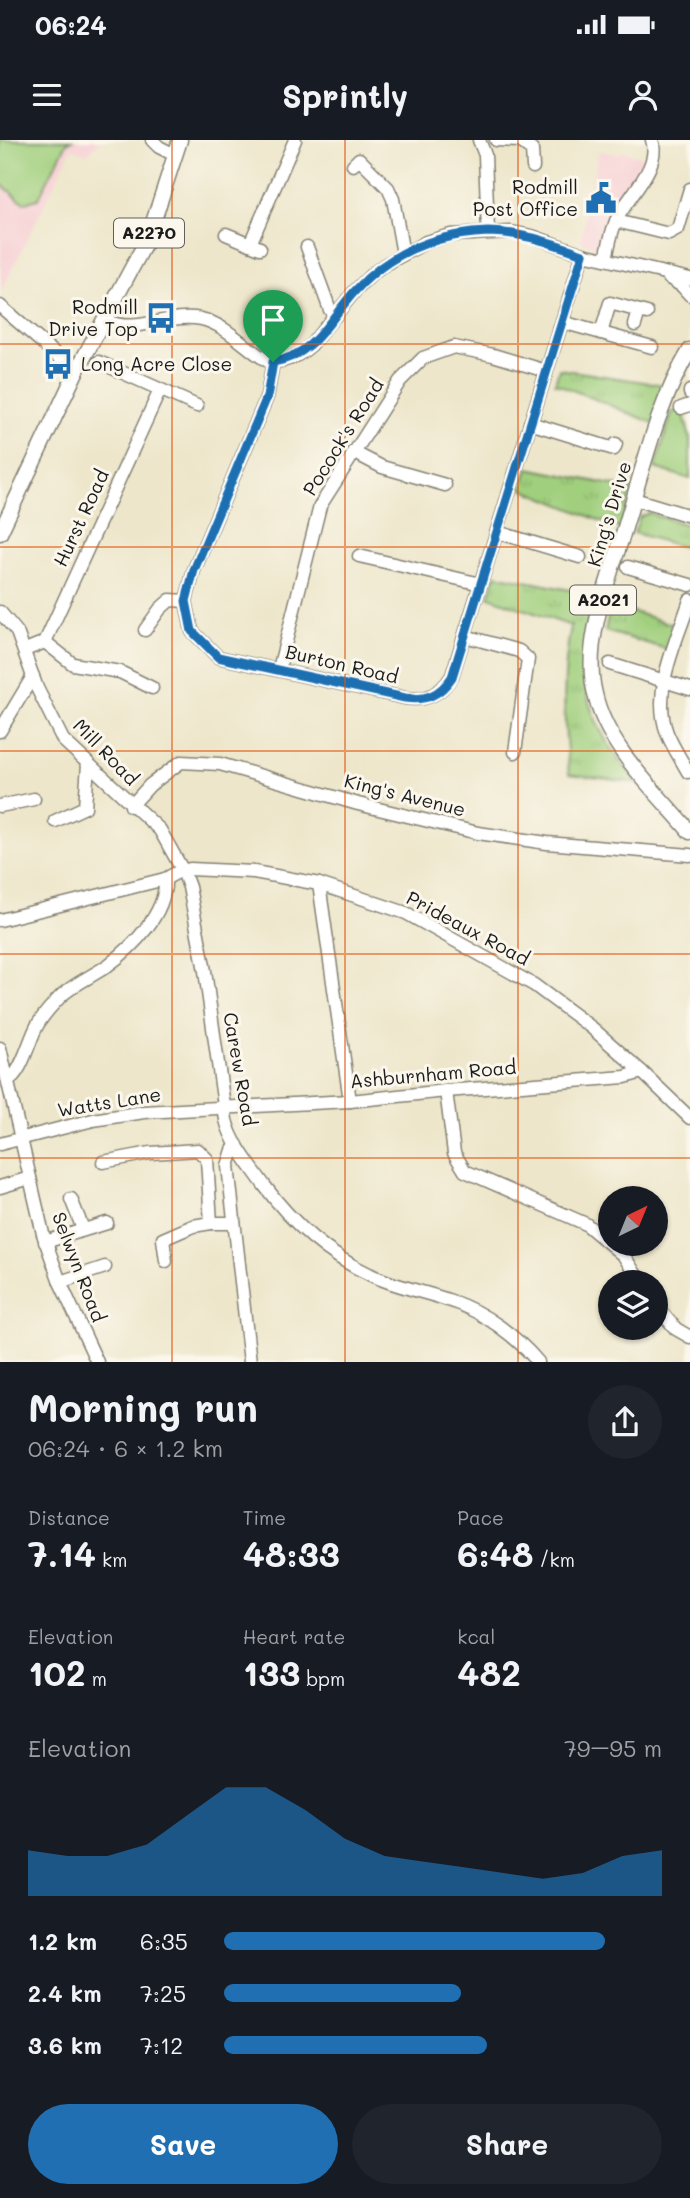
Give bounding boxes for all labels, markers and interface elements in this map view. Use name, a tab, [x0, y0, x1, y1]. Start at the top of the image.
text: 06:24	[35, 8, 107, 42]
text: Sprintly	[282, 74, 408, 116]
icon: menu	[28, 76, 66, 114]
icon: person	[624, 76, 662, 114]
place label: Rodmill Post Office	[473, 174, 578, 221]
public building icon: Rodmill Post Office	[584, 181, 618, 215]
road number: A2270	[114, 218, 184, 248]
pin	[243, 290, 303, 362]
place label: Rodmill Drive Top	[48, 294, 138, 341]
bus stop icon: Rodmill Drive Top	[144, 301, 178, 335]
icon: arrive	[254, 301, 292, 339]
bus stop icon: Long Acre Close	[41, 347, 75, 381]
place label: Long Acre Close	[81, 351, 232, 376]
street label: Pocock's Road	[297, 374, 389, 500]
street label: King's Drive	[581, 458, 636, 569]
street label: Hurst Road	[47, 465, 114, 570]
road number: A2021	[570, 586, 636, 614]
street label: Burton Road	[283, 638, 401, 689]
street label: Mill Road	[68, 713, 144, 791]
street label: King's Avenue	[342, 767, 468, 822]
street label: Prideaux Road	[402, 885, 534, 971]
street label: Carew Road	[218, 1010, 263, 1128]
street label: Ashburnham Road	[349, 1054, 517, 1093]
street label: Watts Lane	[55, 1081, 163, 1122]
north arrow	[598, 1186, 668, 1256]
map controls	[598, 1186, 668, 1340]
street label: Selwyn Road	[47, 1208, 112, 1325]
button: layers	[598, 1270, 668, 1340]
text: Morning run	[28, 1382, 258, 1432]
button: share	[588, 1385, 662, 1459]
text: 06:24 · 6 × 1.2 km	[28, 1433, 223, 1463]
text: Distance	[28, 1505, 110, 1530]
text: Time	[243, 1505, 286, 1530]
text: Pace	[457, 1505, 504, 1530]
text: 7.14	[28, 1530, 96, 1576]
text: 48:33	[243, 1530, 340, 1576]
text: 6:48	[457, 1530, 534, 1576]
text: km	[96, 1547, 127, 1572]
text: /km	[534, 1547, 575, 1572]
text: Elevation	[28, 1624, 113, 1649]
text: Heart rate	[243, 1624, 345, 1649]
text: kcal	[457, 1624, 495, 1649]
text: 102	[28, 1649, 86, 1695]
text: 133	[243, 1649, 300, 1695]
text: 482	[457, 1649, 521, 1695]
text: m	[86, 1666, 107, 1691]
text: bpm	[300, 1666, 345, 1691]
text: Elevation	[28, 1733, 131, 1763]
text: 79–95 m	[564, 1733, 662, 1763]
text: 1.2 km	[28, 1926, 97, 1956]
text: 6:35	[140, 1926, 188, 1956]
text: 2.4 km	[28, 1978, 101, 2008]
text: 7:25	[140, 1978, 186, 2008]
text: 3.6 km	[28, 2030, 102, 2060]
text: 7:12	[140, 2030, 183, 2060]
button: Save	[28, 2104, 338, 2184]
button: Share	[352, 2104, 662, 2184]

